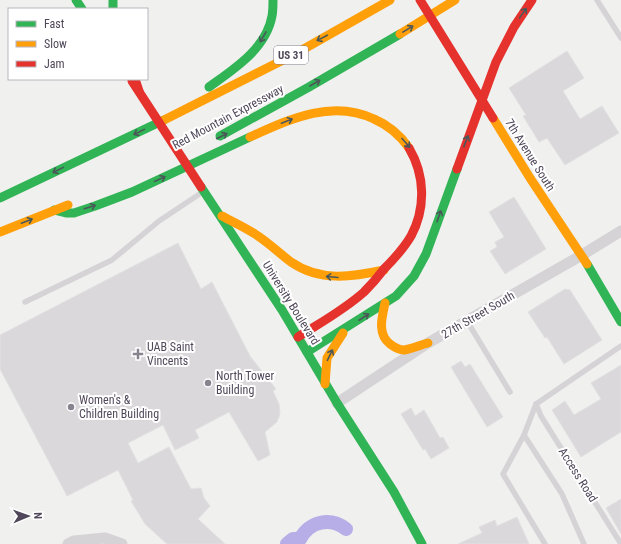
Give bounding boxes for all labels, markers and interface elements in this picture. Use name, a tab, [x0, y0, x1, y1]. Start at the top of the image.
legend	[8, 8, 148, 80]
one-way arrow	[519, 8, 527, 19]
text: Fast	[44, 17, 65, 31]
one-way arrow	[402, 24, 414, 32]
one-way arrow	[259, 31, 267, 43]
one-way arrow	[317, 35, 329, 43]
text: Slow	[44, 37, 67, 51]
road number: US 31	[274, 46, 308, 64]
text: Jam	[44, 57, 65, 71]
one-way arrow	[309, 79, 321, 87]
street label: Red Mountain Expressway	[170, 82, 286, 152]
street label: 7th Avenue South	[502, 116, 558, 194]
one-way arrow	[281, 117, 293, 125]
one-way arrow	[133, 129, 145, 136]
one-way arrow	[216, 132, 228, 139]
one-way arrow	[463, 136, 471, 148]
one-way arrow	[401, 138, 410, 148]
one-way arrow	[52, 167, 64, 174]
one-way arrow	[154, 175, 166, 182]
one-way arrow	[83, 203, 96, 210]
one-way arrow	[436, 211, 444, 223]
one-way arrow	[21, 217, 33, 225]
street label: University Boulevard	[260, 259, 322, 348]
one-way arrow	[326, 273, 339, 280]
street label: 27th Street South	[439, 288, 517, 342]
one-way arrow	[358, 313, 369, 321]
place label: UAB Saint Vincents	[147, 340, 194, 368]
marker: UAB Saint Vincents	[132, 348, 144, 360]
one-way arrow	[327, 349, 334, 361]
place label: North Tower Building	[216, 369, 274, 397]
marker: North Tower Building	[203, 378, 213, 388]
place label: Women's & Children Building	[79, 393, 159, 421]
marker: Women's & Children Building	[66, 402, 76, 412]
street label: Access Road	[556, 445, 600, 505]
north arrow	[8, 496, 48, 536]
text: N	[31, 512, 44, 520]

